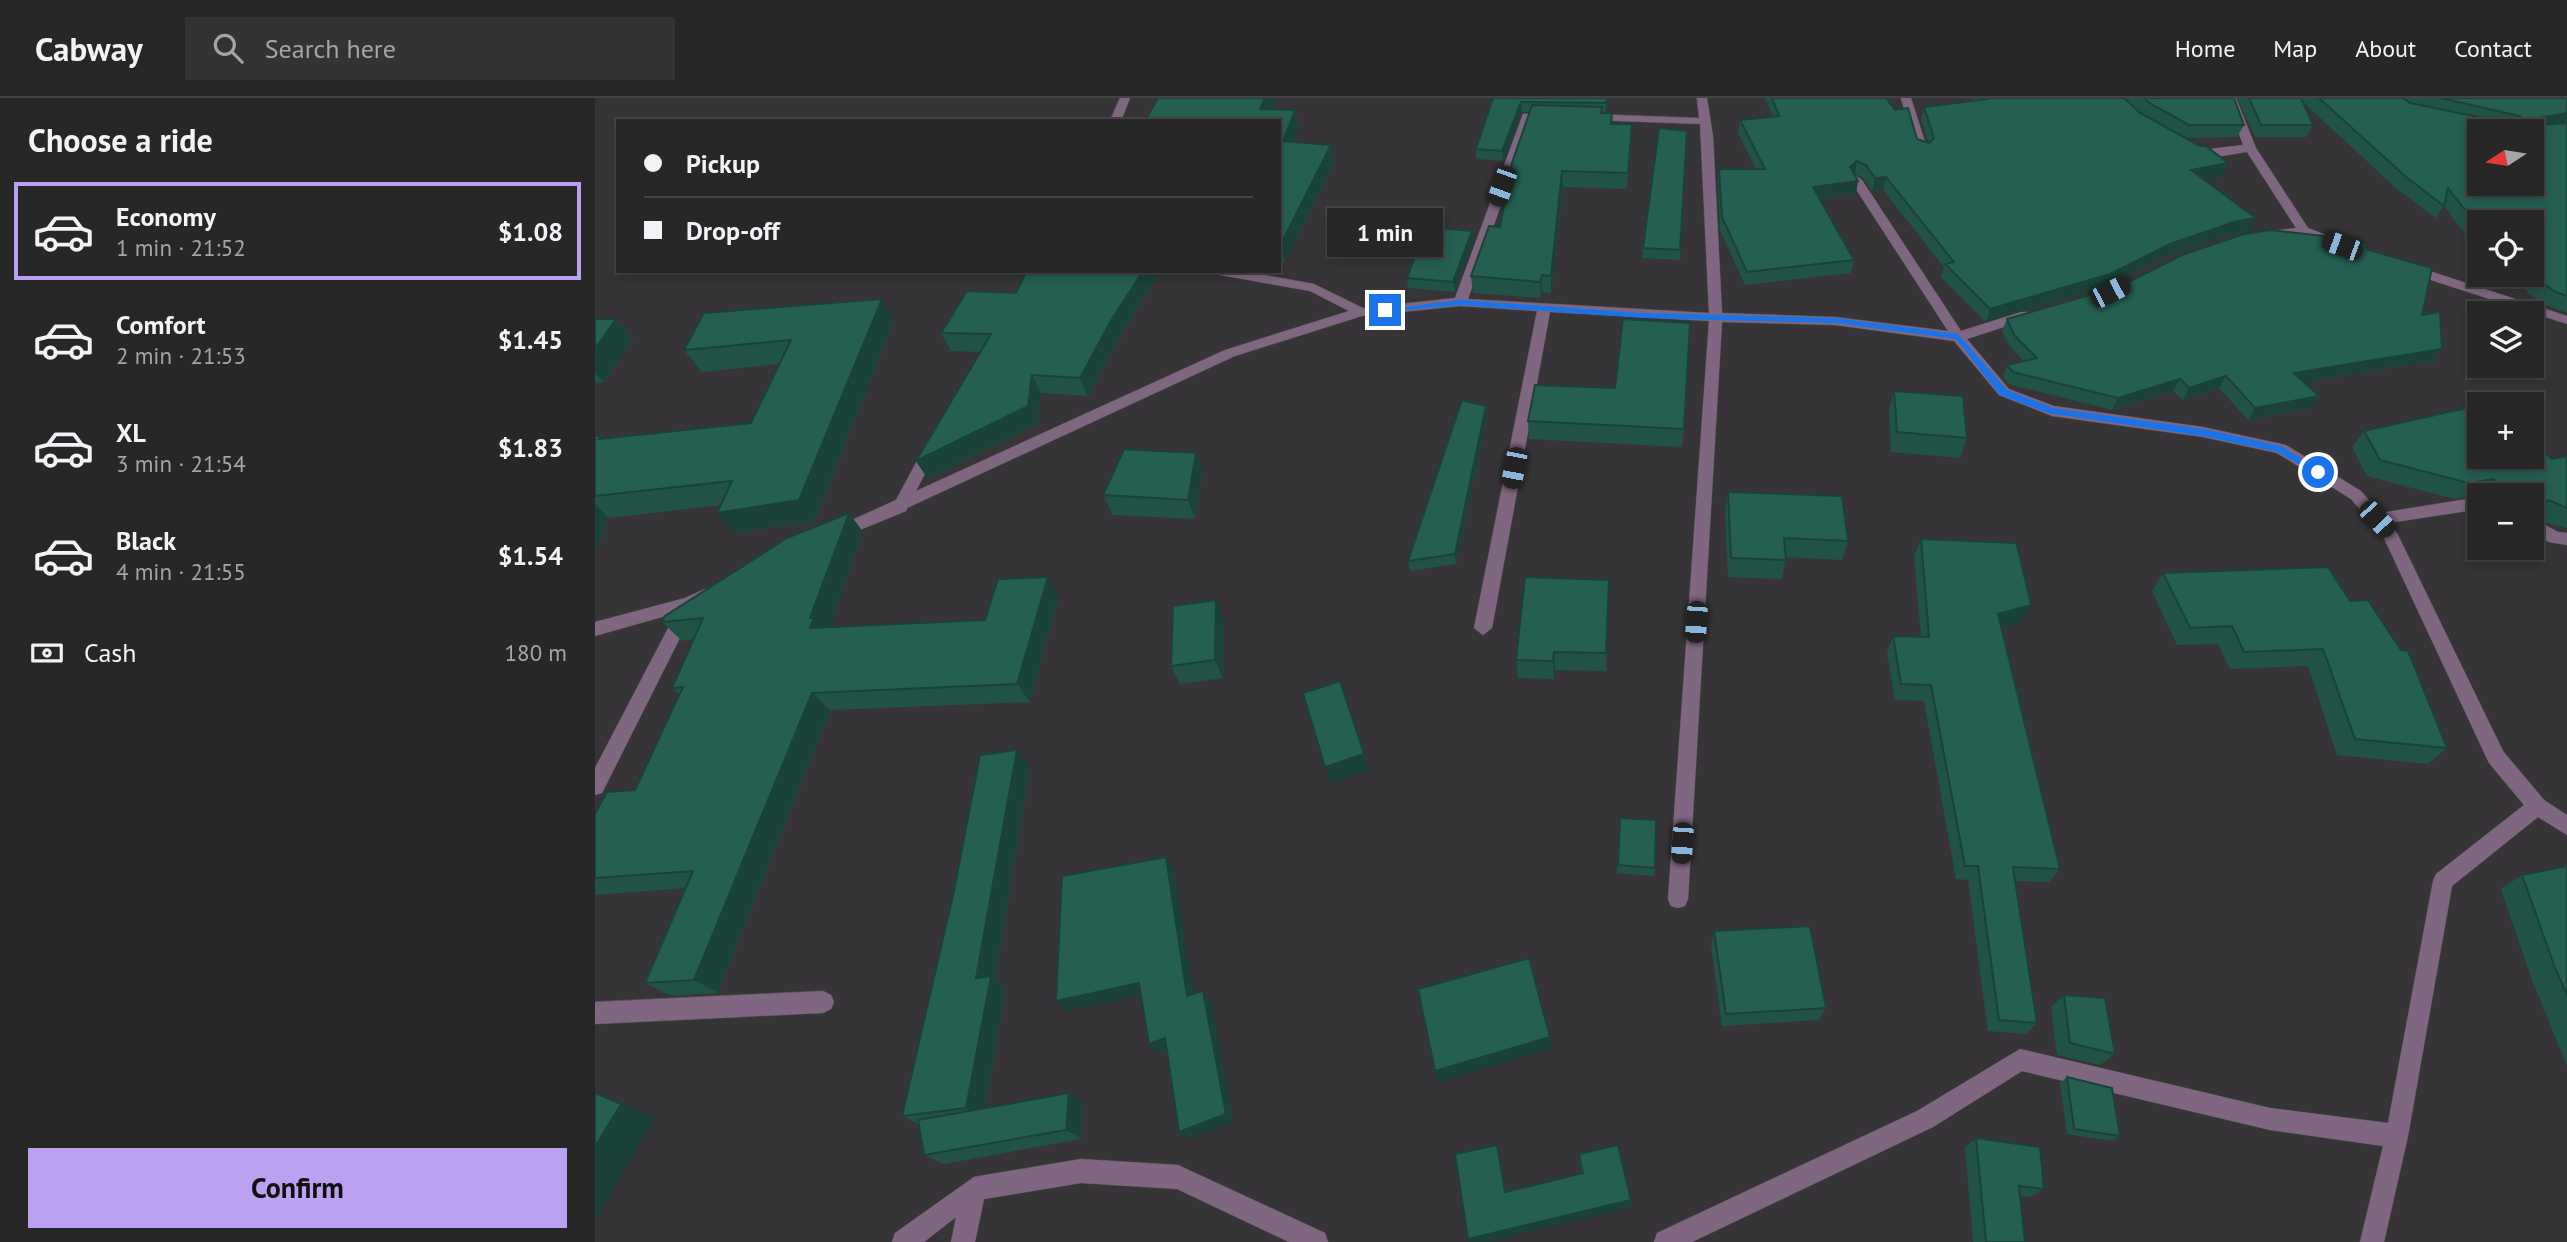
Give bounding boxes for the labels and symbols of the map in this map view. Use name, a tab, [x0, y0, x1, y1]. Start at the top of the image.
north arrow	[2467, 119, 2545, 196]
car	[1485, 163, 1520, 209]
callout: 1 min	[1327, 208, 1443, 258]
car	[2319, 229, 2366, 263]
car	[2087, 273, 2134, 311]
route end	[1369, 294, 1401, 326]
car	[1500, 445, 1529, 491]
route start	[2302, 456, 2334, 488]
car	[2355, 496, 2400, 542]
car	[1685, 600, 1708, 644]
car	[1671, 821, 1694, 865]

